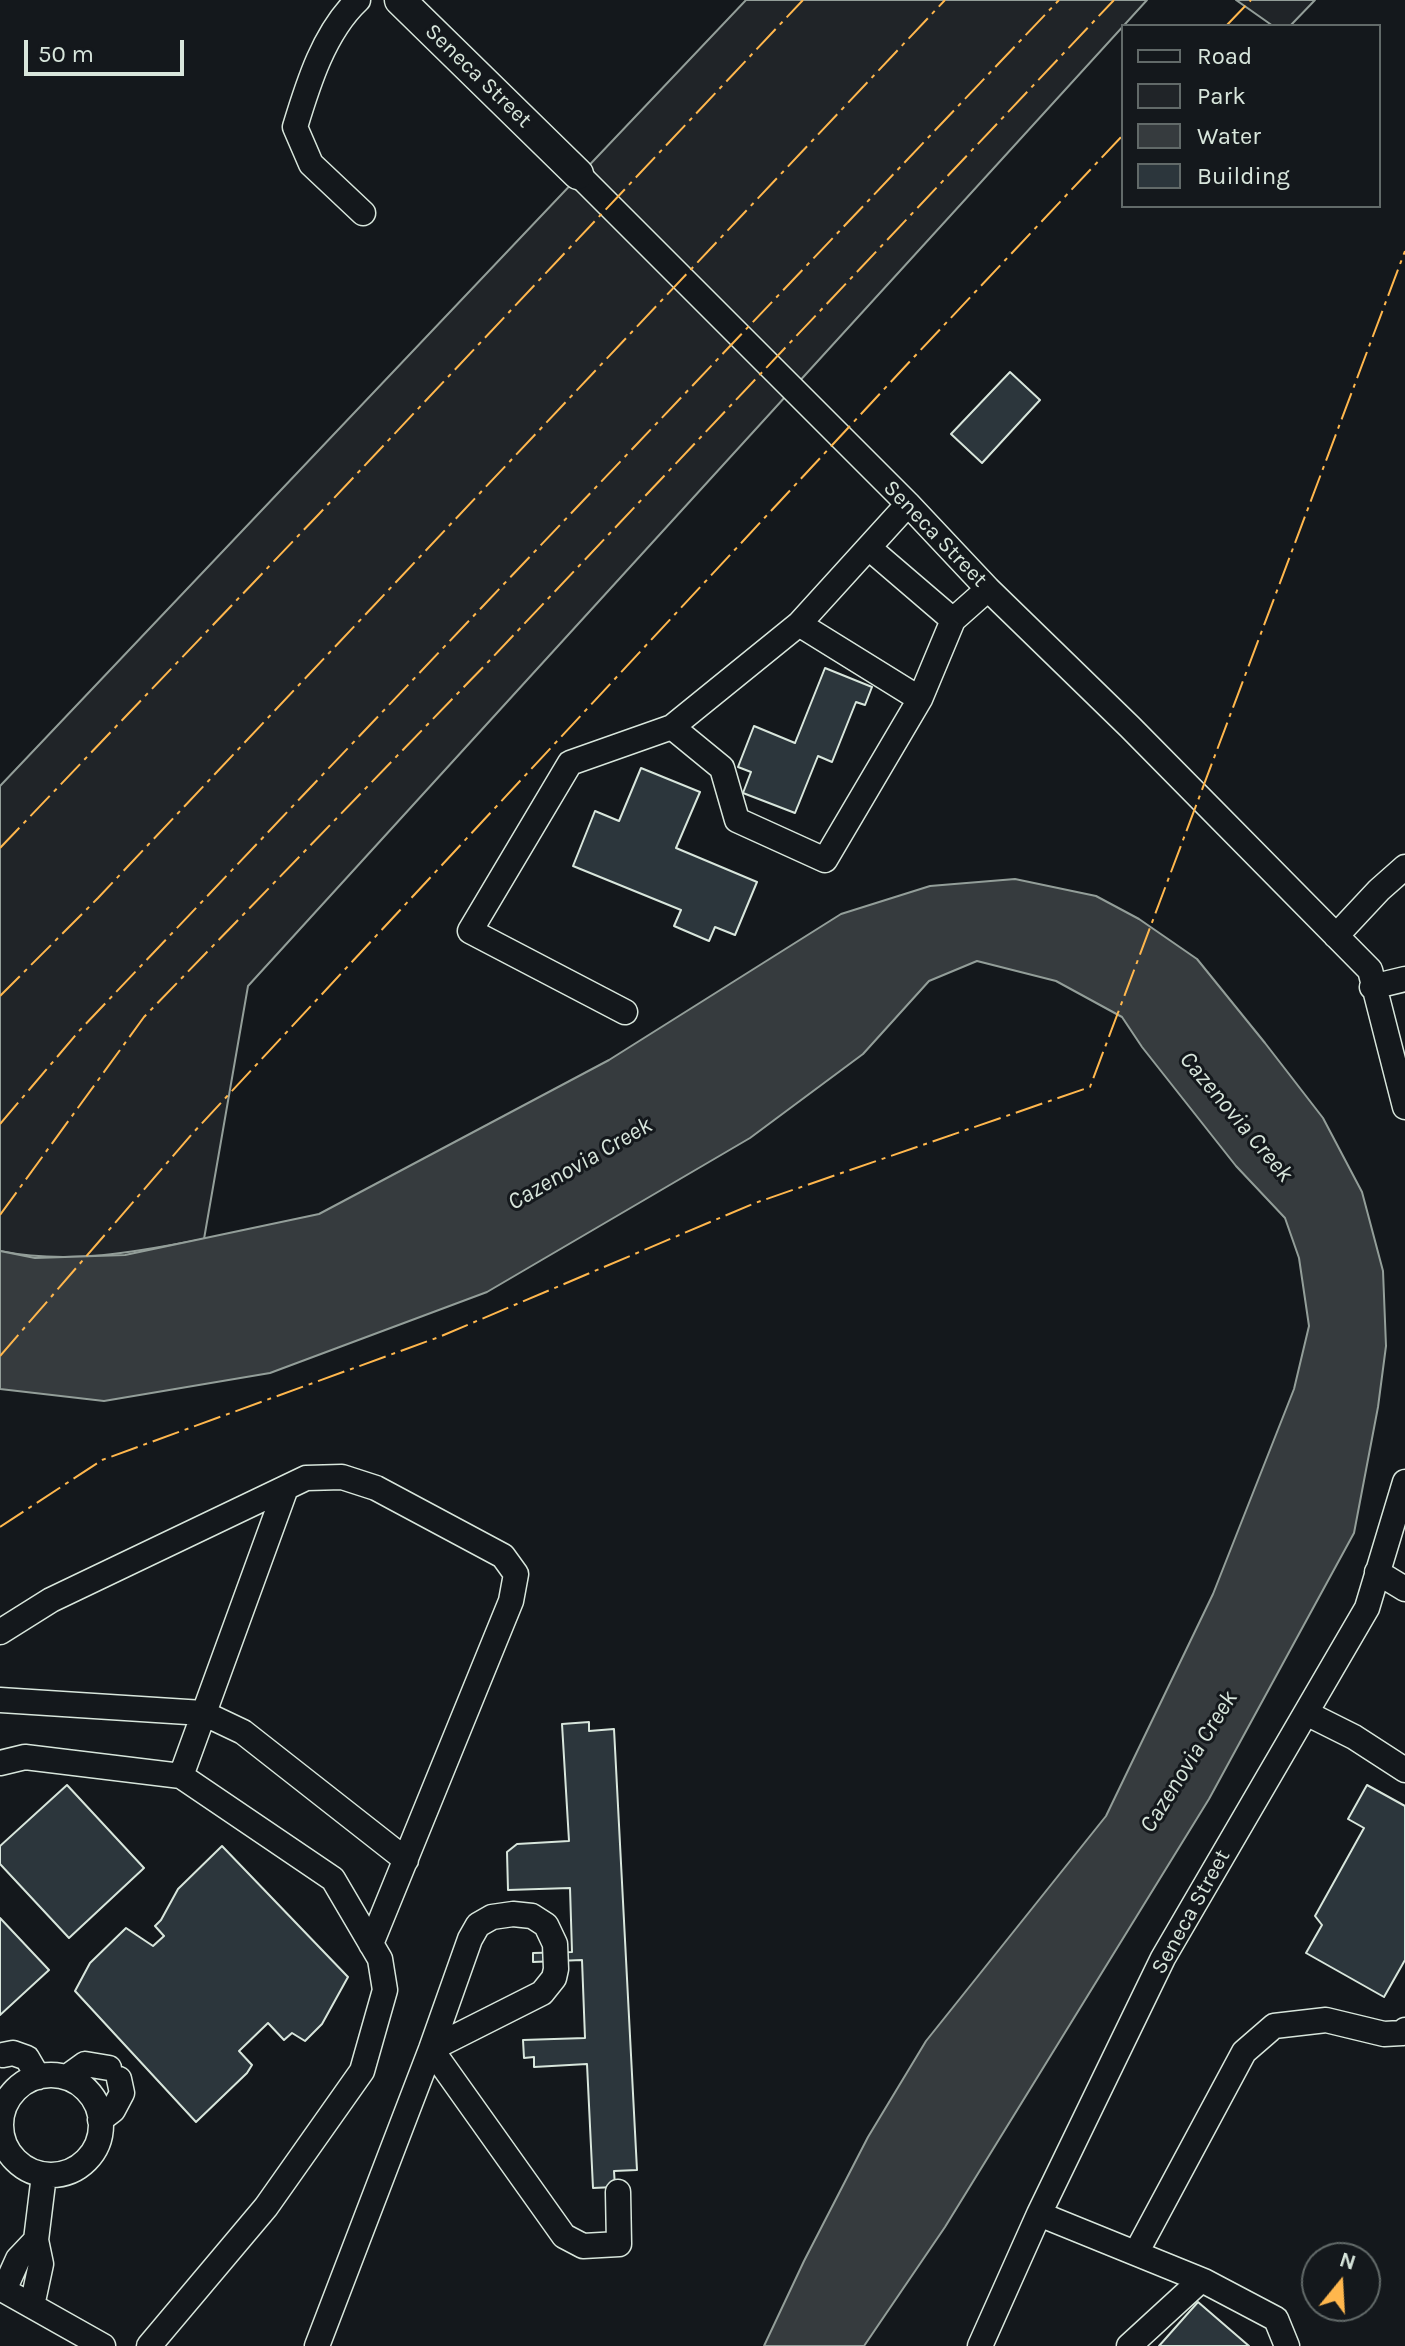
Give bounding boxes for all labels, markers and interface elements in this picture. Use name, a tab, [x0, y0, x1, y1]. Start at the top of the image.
street label: Seneca Street	[419, 18, 537, 134]
scale bar	[28, 24, 188, 74]
legend	[1121, 24, 1381, 208]
text: 50 m	[38, 40, 94, 68]
text: Road	[1197, 42, 1252, 70]
text: Park	[1197, 82, 1246, 110]
text: Water	[1197, 122, 1261, 150]
text: Building	[1197, 162, 1290, 190]
street label: Seneca Street	[877, 475, 993, 593]
water label: Cazenovia Creek	[1173, 1046, 1299, 1188]
water label: Cazenovia Creek	[503, 1111, 657, 1217]
water label: Cazenovia Creek	[1134, 1686, 1244, 1838]
street label: Seneca Street	[1146, 1845, 1236, 1979]
north arrow	[1301, 2242, 1381, 2322]
text: N	[1336, 2246, 1359, 2276]

